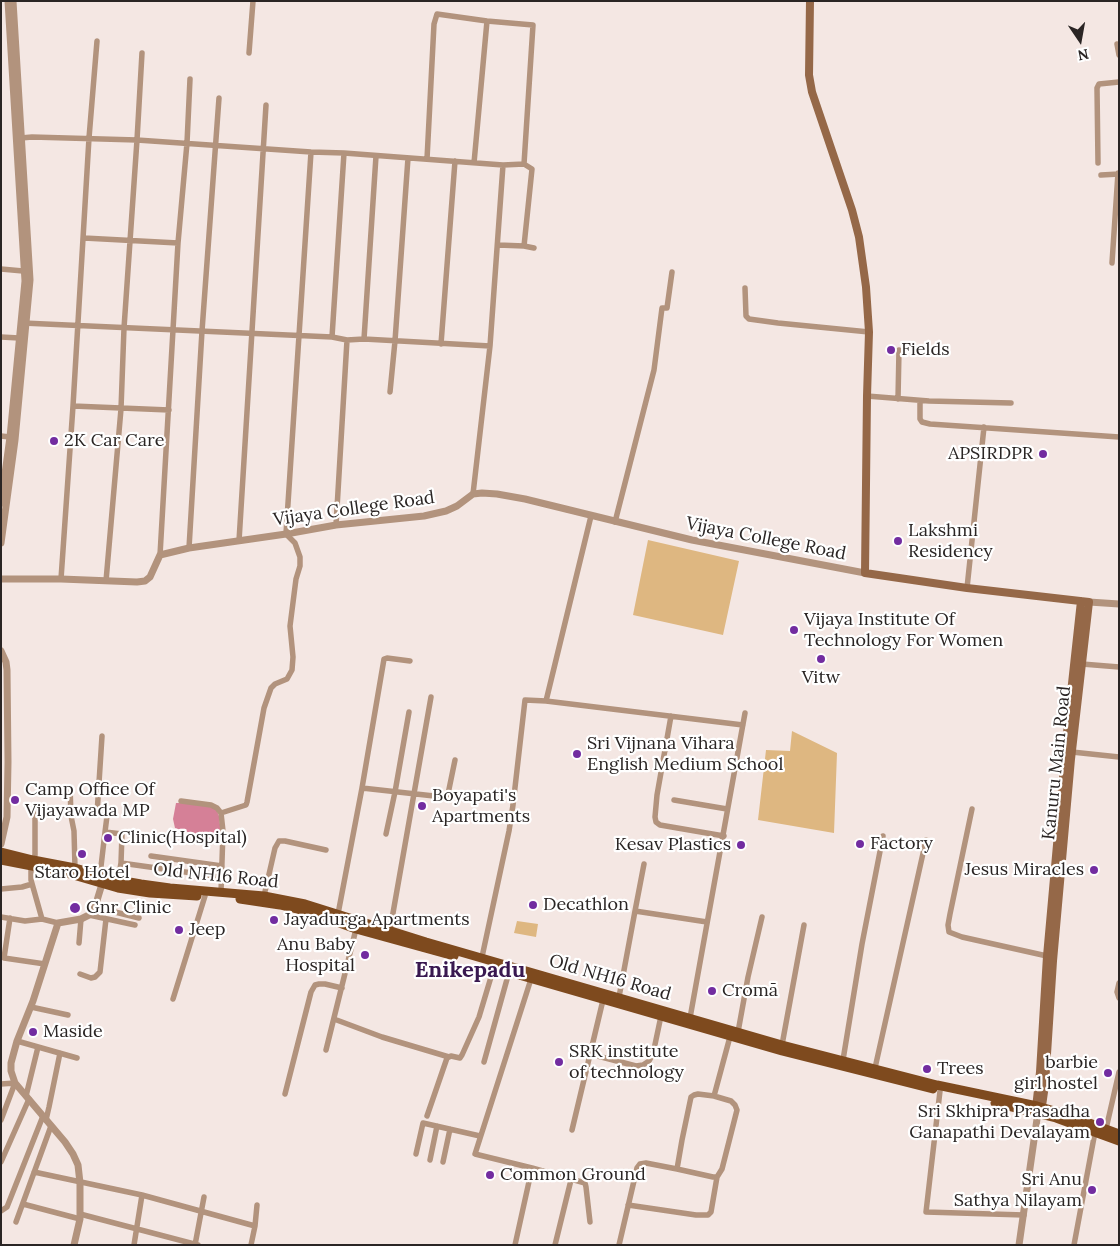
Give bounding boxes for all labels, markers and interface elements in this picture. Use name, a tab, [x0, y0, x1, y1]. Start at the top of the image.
north arrow	[1055, 15, 1105, 65]
text: N	[1076, 45, 1090, 65]
place label: Fields	[901, 339, 950, 361]
marker: Fields	[885, 344, 897, 356]
place label: 2K Car Care	[64, 430, 164, 452]
marker: 2K Car Care	[48, 435, 60, 447]
place label: APSIRDPR	[948, 443, 1033, 465]
marker: APSIRDPR	[1037, 448, 1049, 460]
street label: Vijaya College Road	[272, 487, 436, 531]
street label: Vijaya College Road	[684, 513, 848, 565]
place label: Lakshmi Residency	[908, 520, 993, 562]
marker: Lakshmi Residency	[892, 535, 904, 547]
place label: Vijaya Institute Of Technology For Women	[804, 609, 1003, 652]
marker: Vijaya Institute Of Technology For Women	[788, 624, 800, 636]
marker: Vitw	[815, 653, 827, 665]
place label: Vitw	[802, 667, 840, 689]
street label: Kanuru Main Road	[1038, 685, 1076, 841]
place label: Sri Vijnana Vihara English Medium School	[587, 733, 783, 776]
marker: Sri Vijnana Vihara English Medium School	[571, 748, 583, 760]
place label: Camp Office Of Vijayawada MP	[25, 779, 155, 822]
place label: Boyapati's Apartments	[432, 785, 530, 828]
marker: Camp Office Of Vijayawada MP	[9, 794, 21, 806]
marker: Boyapati's Apartments	[416, 800, 428, 812]
place label: Clinic(Hospital)	[118, 827, 247, 849]
marker: Clinic(Hospital)	[102, 832, 114, 844]
place label: Factory	[870, 833, 933, 855]
place label: Kesav Plastics	[615, 834, 731, 856]
marker: Factory	[854, 838, 866, 850]
marker: Kesav Plastics	[735, 839, 747, 851]
marker: Staro Hotel	[76, 848, 88, 860]
street label: Old NH16 Road	[152, 859, 280, 893]
place label: Jesus Miracles	[965, 859, 1084, 881]
place label: Staro Hotel	[34, 862, 130, 884]
marker: Jesus Miracles	[1088, 864, 1100, 876]
place label: Decathlon	[543, 894, 629, 916]
place label: Gnr Clinic	[86, 897, 171, 919]
marker: Decathlon	[527, 899, 539, 911]
marker: Gnr Clinic	[68, 901, 82, 915]
place label: Jayadurga Apartments	[284, 909, 470, 931]
marker: Jayadurga Apartments	[268, 914, 280, 926]
place label: Jeep	[189, 919, 226, 941]
marker: Jeep	[173, 924, 185, 936]
place label: Anu Baby Hospital	[277, 934, 355, 976]
marker: Anu Baby Hospital	[359, 949, 371, 961]
street label: Old NH16 Road	[547, 950, 673, 1006]
district label: Enikepadu	[415, 958, 525, 984]
place label: Cromā	[722, 980, 778, 1002]
marker: Cromā	[706, 985, 718, 997]
place label: Maside	[43, 1021, 103, 1043]
marker: Maside	[27, 1026, 39, 1038]
place label: SRK institute of technology	[569, 1041, 684, 1084]
place label: barbie girl hostel	[1014, 1052, 1098, 1094]
marker: SRK institute of technology	[553, 1056, 565, 1068]
place label: Trees	[937, 1058, 984, 1080]
marker: Trees	[921, 1063, 933, 1075]
marker: barbie girl hostel	[1102, 1067, 1114, 1079]
place label: Sri Skhipra Prasadha Ganapathi Devalayam	[909, 1101, 1090, 1144]
marker: Sri Skhipra Prasadha Ganapathi Devalayam	[1094, 1116, 1106, 1128]
place label: Common Ground	[500, 1164, 646, 1186]
marker: Common Ground	[484, 1169, 496, 1181]
place label: Sri Anu Sathya Nilayam	[954, 1169, 1082, 1212]
marker: Sri Anu Sathya Nilayam	[1086, 1184, 1098, 1196]

